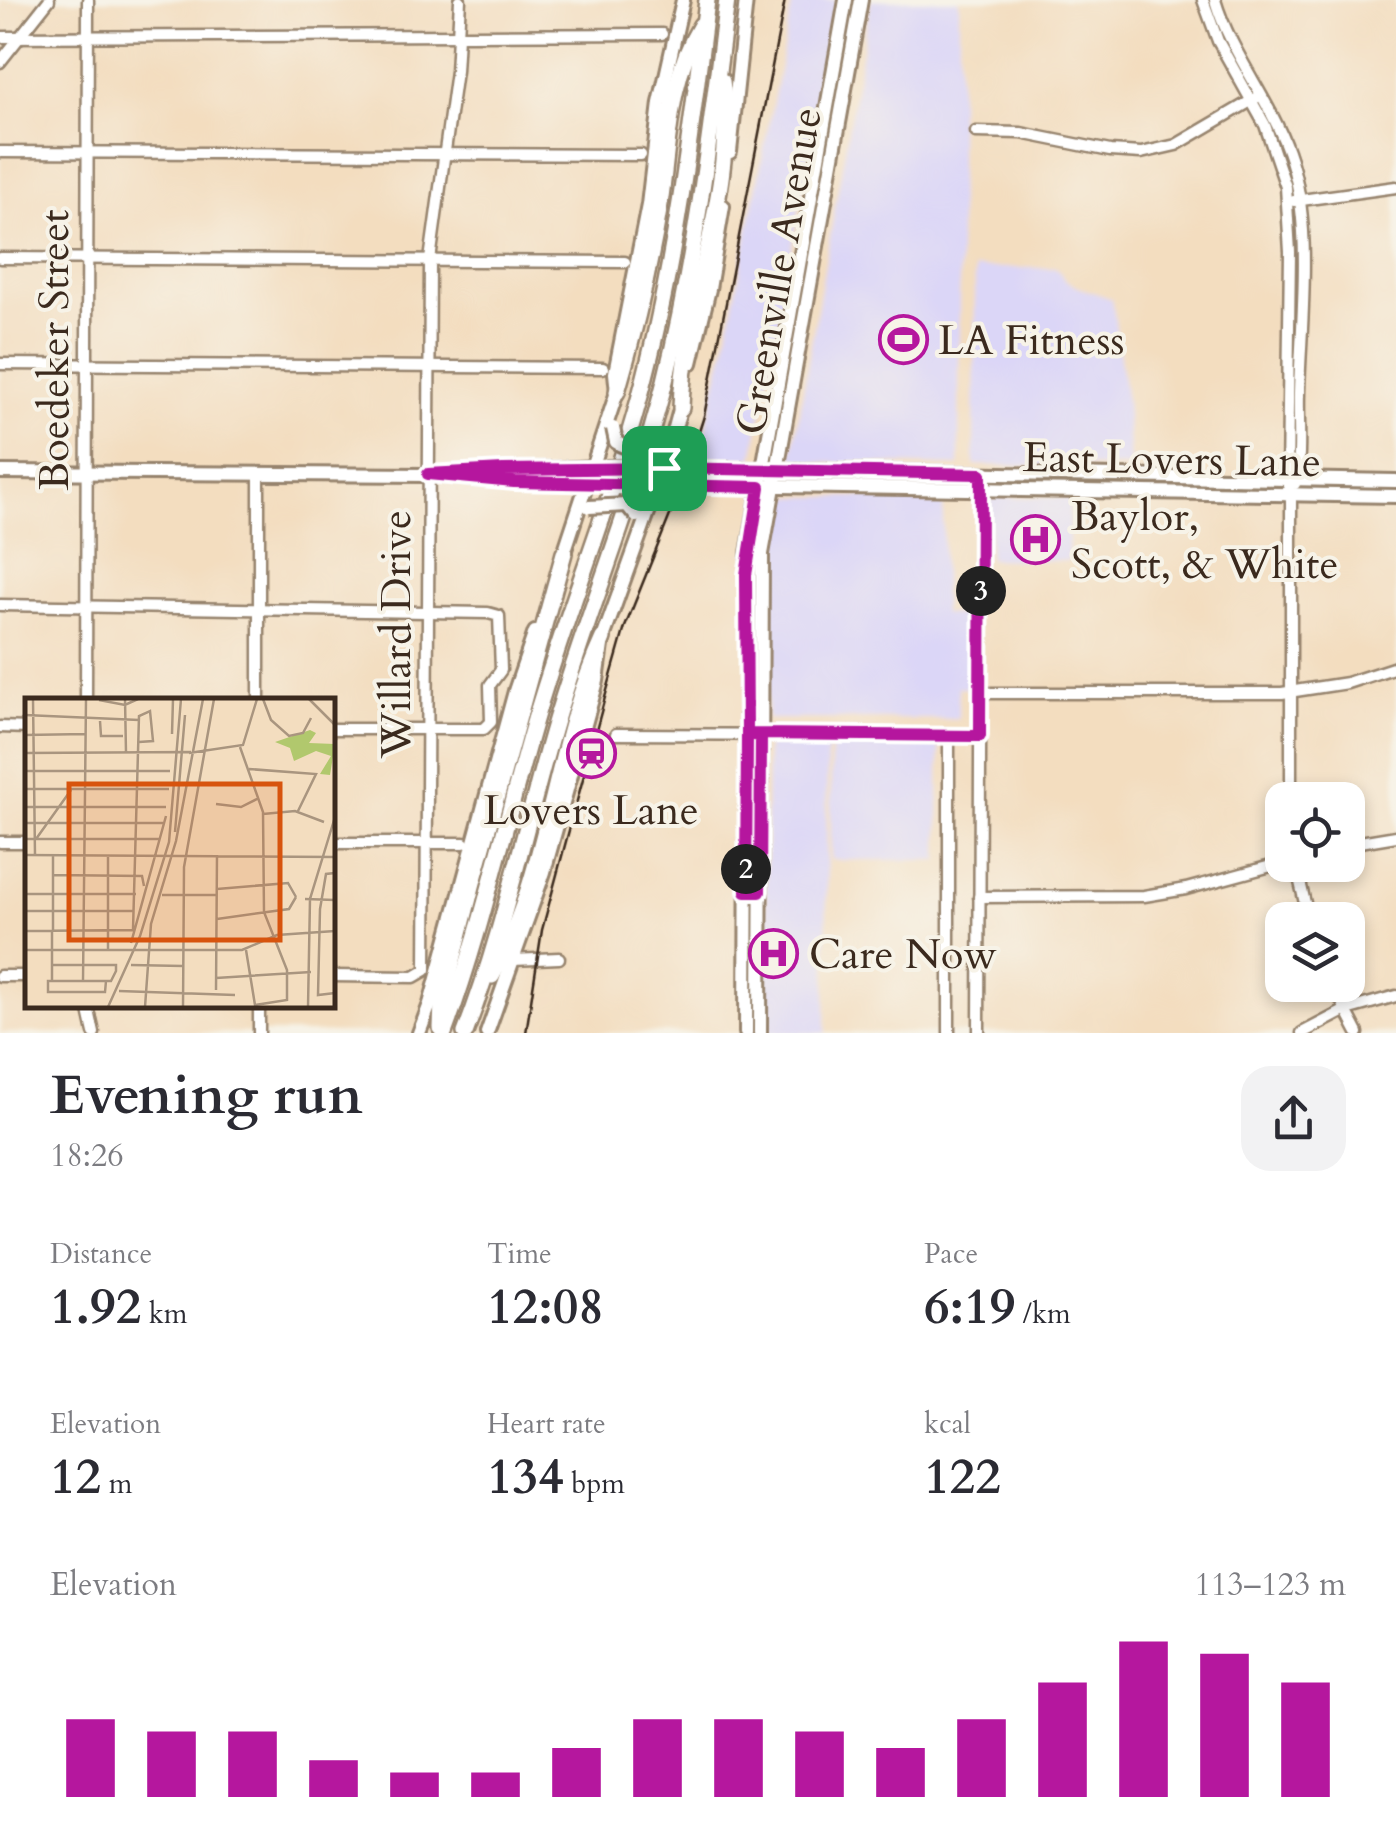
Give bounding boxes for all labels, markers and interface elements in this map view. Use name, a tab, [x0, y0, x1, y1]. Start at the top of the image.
street label: Greenville Avenue	[722, 103, 836, 439]
street label: Boedeker Street	[26, 210, 83, 490]
place label: LA Fitness	[938, 312, 1125, 369]
sports icon: LA Fitness	[877, 314, 929, 366]
pin	[622, 426, 707, 511]
street label: East Lovers Lane	[1022, 429, 1322, 491]
icon: arrive	[637, 441, 692, 496]
place label: Baylor, Scott, & White	[1071, 488, 1338, 593]
street label: Willard Drive	[368, 510, 425, 759]
hospital icon: Baylor, Scott, & White	[1010, 514, 1062, 566]
pin: 3	[956, 566, 1006, 616]
text: 3	[974, 572, 988, 610]
inset map	[25, 698, 335, 1008]
station icon: Lovers Lane	[565, 728, 617, 780]
place label: Lovers Lane	[483, 782, 699, 839]
map controls	[1265, 782, 1365, 1002]
button: locate	[1265, 782, 1365, 882]
pin: 2	[721, 844, 771, 894]
text: 2	[739, 850, 753, 888]
button: layers	[1265, 902, 1365, 1002]
place label: Care Now	[809, 926, 997, 983]
hospital icon: Care Now	[748, 928, 800, 980]
text: Evening run	[50, 1059, 363, 1133]
button: share	[1241, 1066, 1346, 1171]
text: 18:26	[50, 1134, 124, 1178]
text: Distance	[50, 1235, 152, 1273]
text: Time	[487, 1235, 552, 1273]
text: Pace	[924, 1235, 978, 1273]
text: 1.92	[50, 1273, 141, 1341]
text: 12:08	[487, 1273, 604, 1341]
text: 6:19	[924, 1273, 1015, 1341]
text: km	[141, 1295, 188, 1333]
text: /km	[1015, 1295, 1071, 1333]
text: Elevation	[50, 1405, 161, 1443]
text: Heart rate	[487, 1405, 606, 1443]
text: kcal	[924, 1405, 971, 1443]
text: 12	[50, 1443, 101, 1511]
text: 134	[487, 1443, 564, 1511]
text: 122	[924, 1443, 1001, 1511]
text: m	[101, 1465, 132, 1503]
text: bpm	[564, 1465, 625, 1503]
text: Elevation	[50, 1563, 177, 1607]
text: 113–123 m	[1194, 1563, 1346, 1607]

